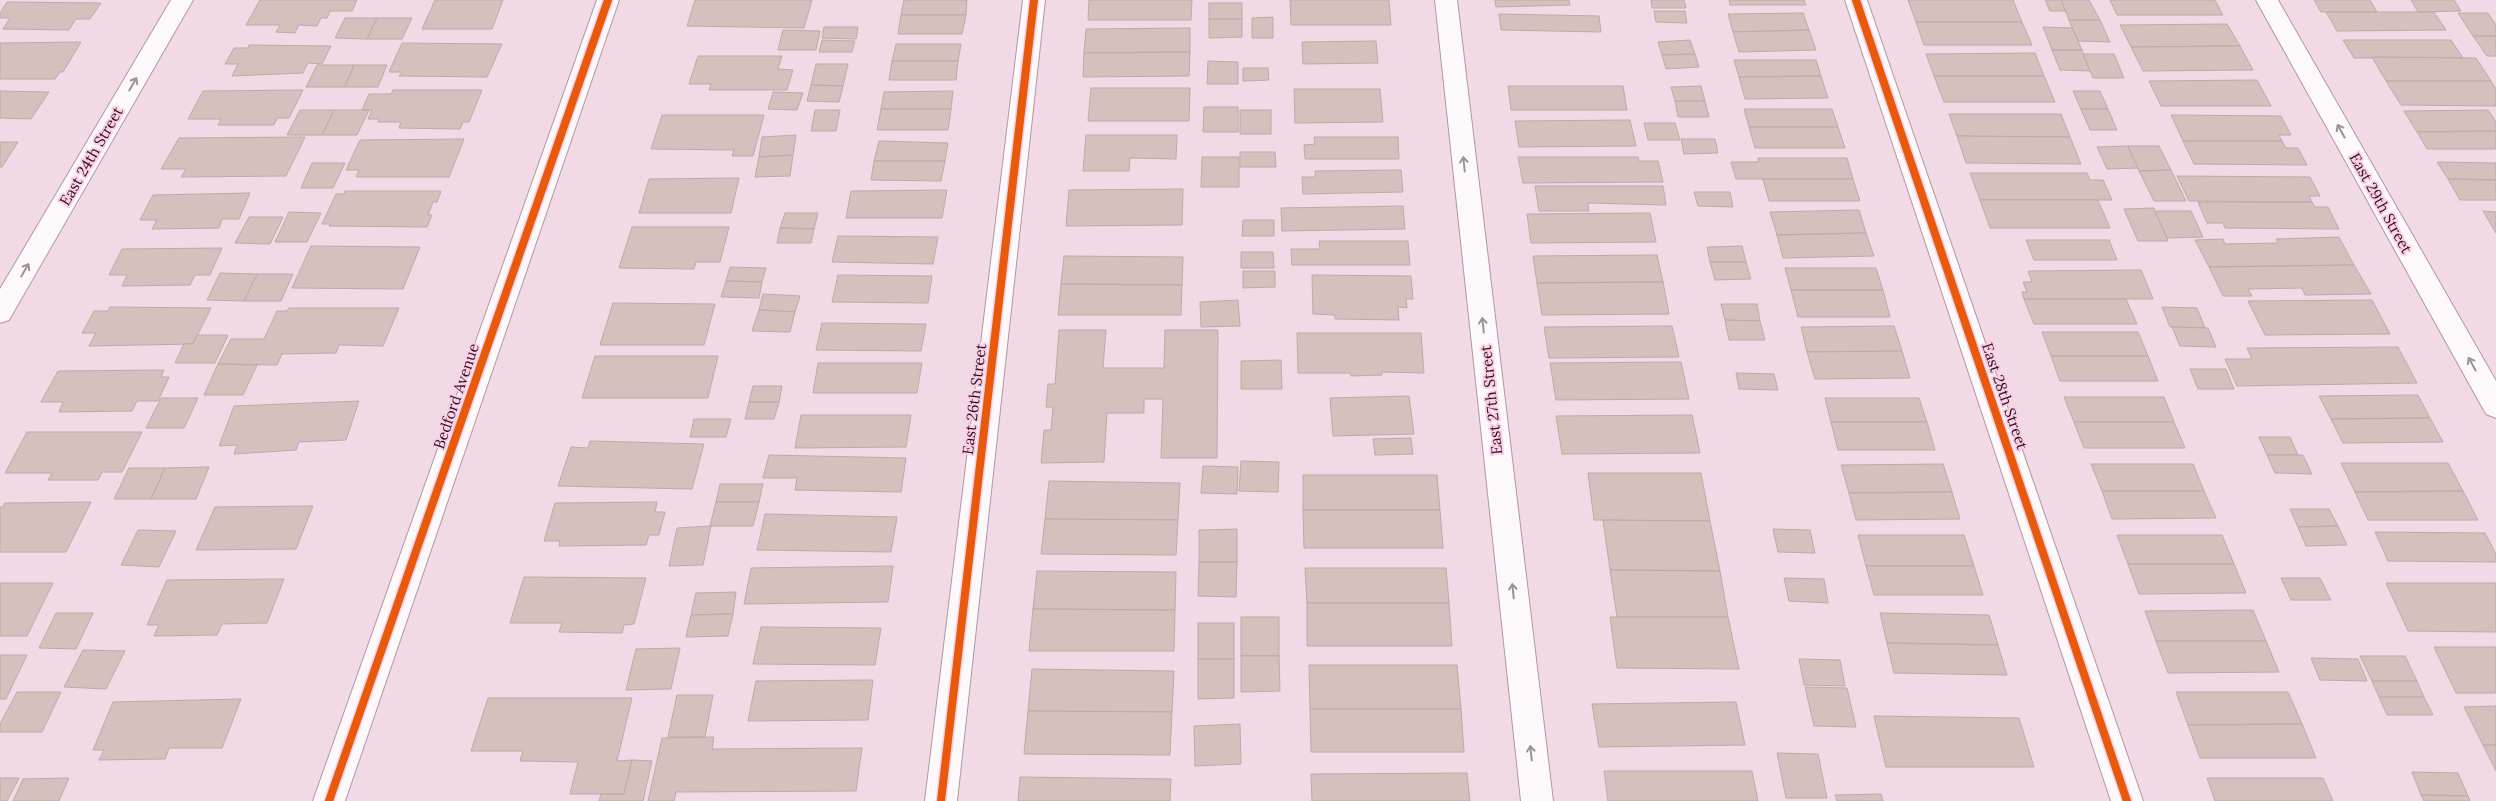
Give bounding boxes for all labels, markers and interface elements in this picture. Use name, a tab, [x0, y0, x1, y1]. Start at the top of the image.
one-way arrow	[128, 78, 138, 92]
street label: East 24th Street	[55, 103, 127, 209]
one-way arrow	[2335, 124, 2345, 139]
street label: East 29th Street	[2346, 150, 2416, 257]
one-way arrow	[1459, 156, 1469, 172]
one-way arrow	[20, 264, 30, 278]
one-way arrow	[1478, 318, 1488, 334]
street label: East 28th Street	[1978, 340, 2032, 452]
street label: Bedford Avenue	[429, 341, 483, 451]
street label: East 26th Street	[958, 342, 990, 456]
street label: East 27th Street	[1476, 344, 1506, 456]
one-way arrow	[2467, 357, 2476, 372]
one-way arrow	[1508, 583, 1518, 599]
one-way arrow	[1526, 745, 1536, 761]

